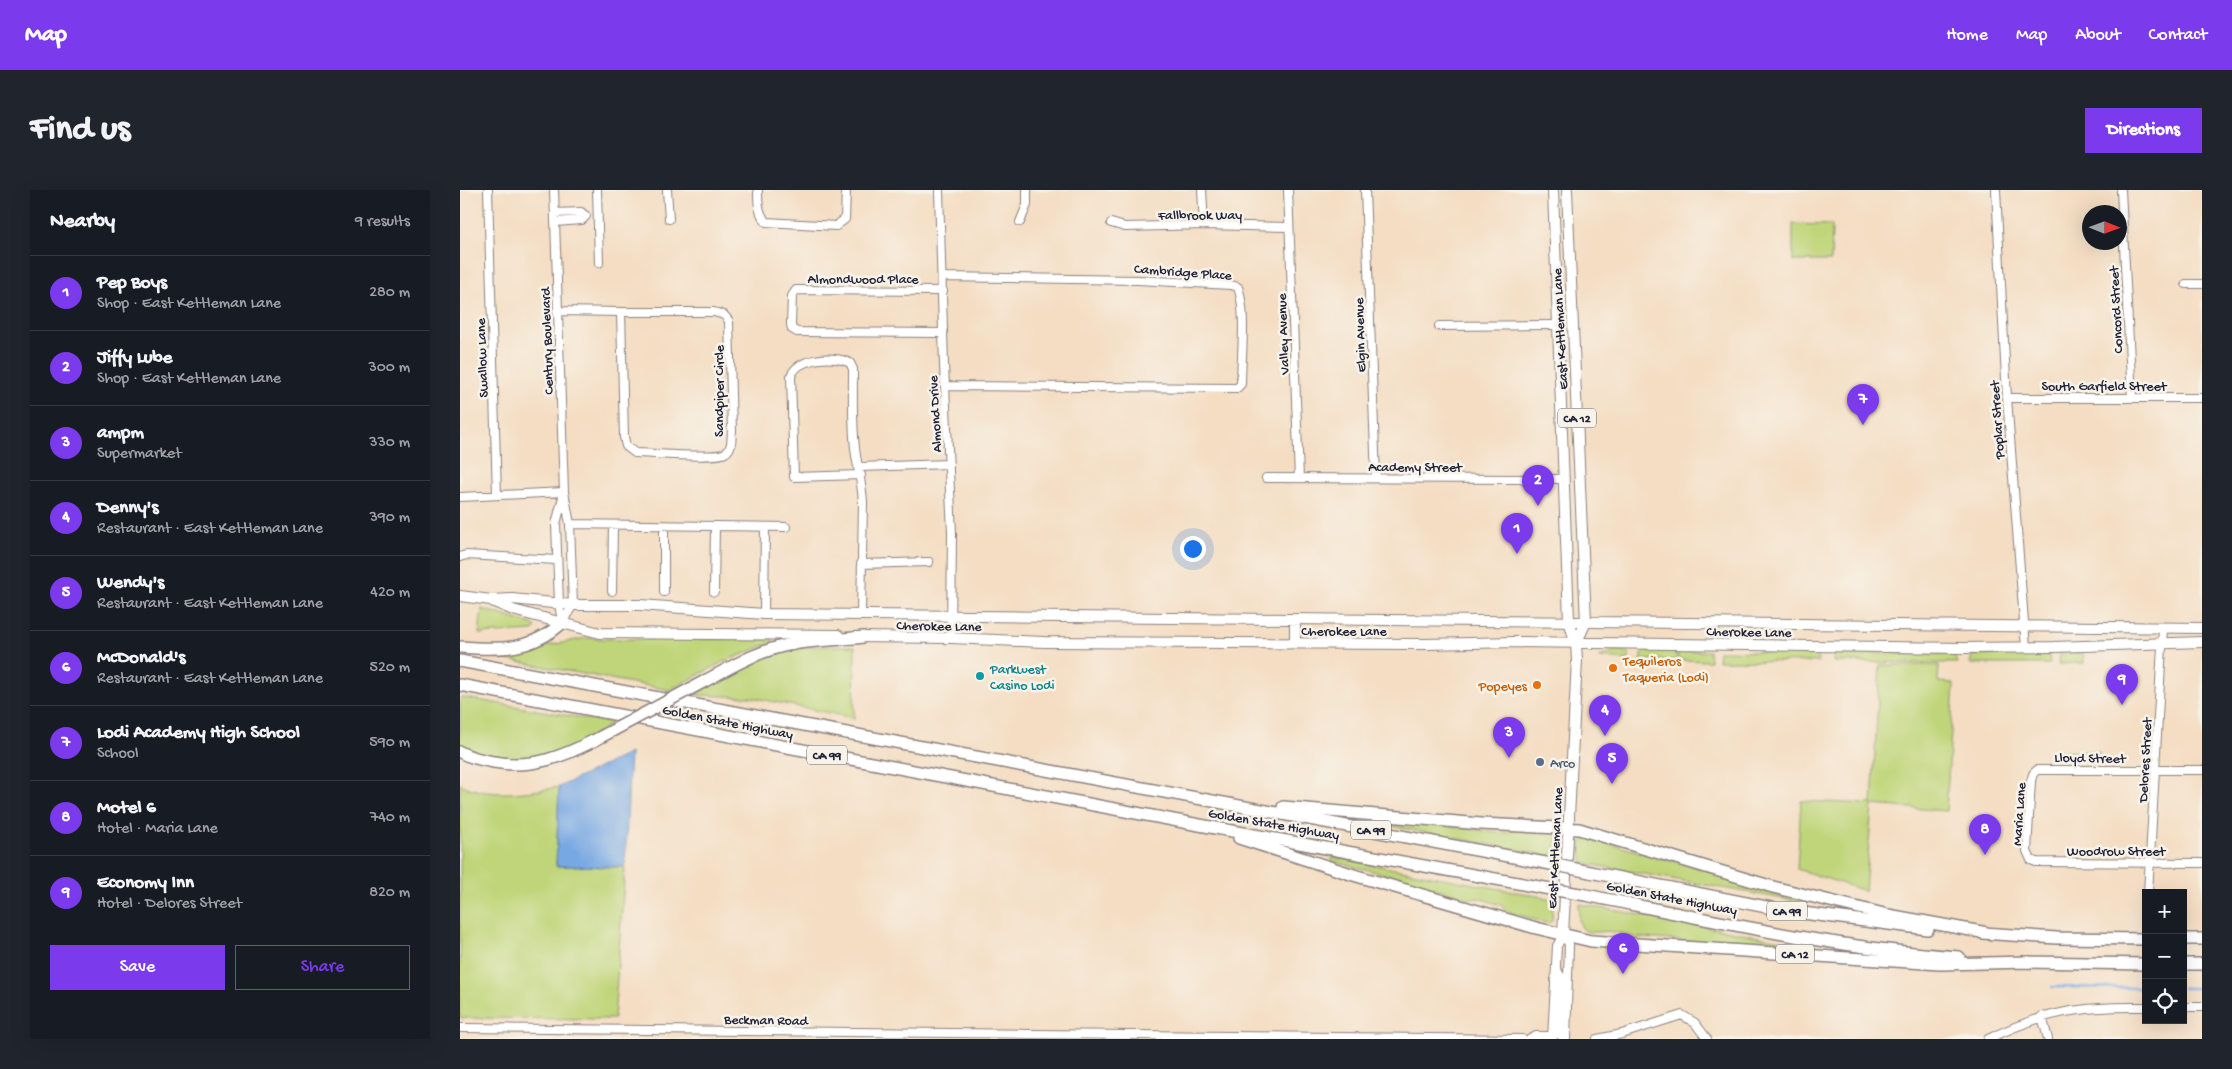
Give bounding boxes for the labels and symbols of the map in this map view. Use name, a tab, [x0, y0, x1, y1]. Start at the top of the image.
north arrow	[2082, 205, 2127, 250]
street label: Fallbrook Way	[1157, 208, 1242, 225]
street label: Cambridge Place	[1133, 262, 1233, 285]
street label: Concord Street	[2107, 265, 2128, 354]
street label: East Kettleman Lane	[1550, 267, 1573, 390]
street label: Almondwood Place	[808, 272, 919, 289]
street label: Century Boulevard	[538, 285, 559, 395]
street label: Valley Avenue	[1275, 292, 1294, 376]
street label: Elgin Avenue	[1352, 296, 1371, 373]
street label: Swallow Lane	[474, 317, 493, 398]
street label: Sandpiper Circle	[712, 344, 729, 437]
street label: Almond Drive	[926, 374, 947, 453]
street label: Poplar Street	[1987, 379, 2010, 460]
street label: South Garfield Street	[2042, 379, 2168, 396]
pin: 7	[1847, 384, 1879, 425]
road number: CA 12	[1558, 408, 1596, 428]
street label: Academy Street	[1368, 460, 1463, 477]
pin: 2	[1522, 465, 1554, 506]
pin: 1	[1501, 513, 1533, 554]
your location	[1180, 536, 1206, 562]
street label: Cherokee Lane	[896, 618, 983, 637]
street label: Cherokee Lane	[1301, 624, 1387, 641]
street label: Cherokee Lane	[1706, 624, 1793, 643]
place label: Tequileros Taqueria (Lodi)	[1622, 654, 1709, 687]
place label: Parkwest Casino Lodi	[989, 662, 1054, 695]
marker: Tequileros Taqueria (Lodi)	[1607, 662, 1619, 674]
pin: 9	[2106, 664, 2138, 705]
marker: Parkwest Casino Lodi	[974, 670, 986, 682]
place label: Popeyes	[1478, 679, 1528, 696]
marker: Popeyes	[1531, 679, 1543, 691]
pin: 4	[1589, 695, 1621, 736]
street label: Golden State Highway	[661, 702, 794, 744]
street label: Delores Street	[2136, 716, 2157, 804]
pin: 3	[1493, 717, 1525, 758]
pin: 5	[1596, 743, 1628, 784]
road number: CA 99	[807, 746, 847, 764]
street label: Lloyd Street	[2054, 750, 2127, 769]
marker: Arco	[1534, 756, 1546, 768]
place label: Arco	[1550, 756, 1575, 773]
street label: Maria Lane	[2010, 781, 2031, 846]
street label: East Kettleman Lane	[1545, 786, 1568, 909]
street label: Golden State Highway	[1207, 806, 1341, 845]
pin: 8	[1969, 814, 2001, 855]
road number: CA 99	[1351, 820, 1391, 840]
street label: Woodrow Street	[2067, 844, 2166, 861]
street label: Golden State Highway	[1605, 878, 1738, 920]
road number: CA 99	[1767, 901, 1807, 920]
pin: 6	[1607, 933, 1639, 974]
road number: CA 12	[1776, 944, 1814, 964]
street label: Beckman Road	[723, 1012, 810, 1031]

